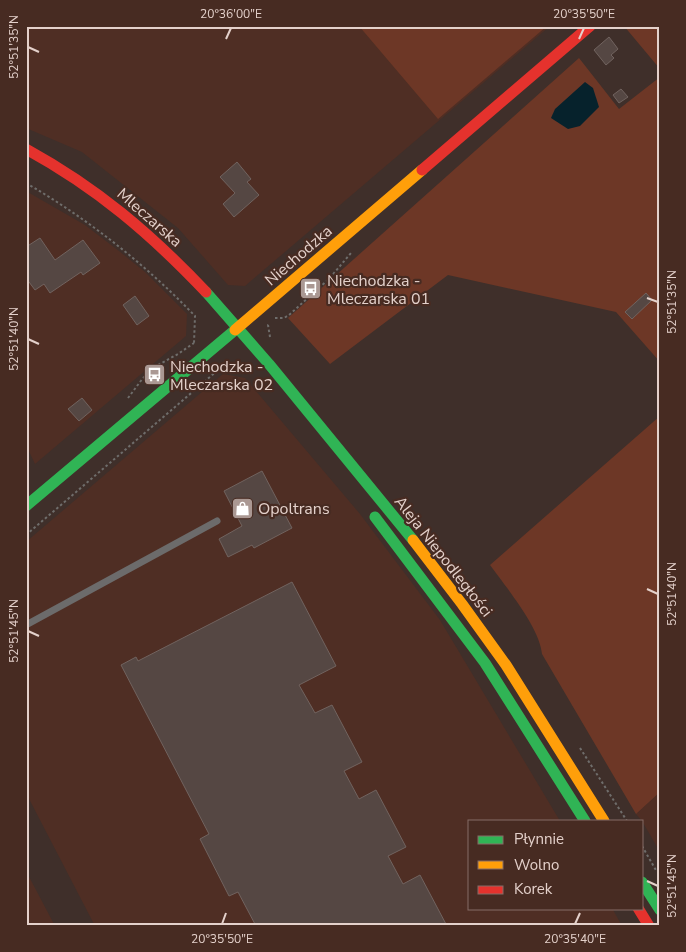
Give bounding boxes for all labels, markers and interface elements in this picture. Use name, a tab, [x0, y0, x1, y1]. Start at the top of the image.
text: 20°36'00"E	[200, 6, 262, 22]
text: 20°35'50"E	[553, 6, 615, 22]
text: 52°51'35"N	[6, 15, 22, 79]
street label: Mleczarska	[112, 183, 187, 252]
street label: Niechodzka	[260, 220, 337, 291]
place label: Niechodzka - Mleczarska 01	[327, 270, 430, 310]
text: 52°51'35"N	[664, 270, 680, 334]
bus stop icon: Niechodzka - Mleczarska 01	[299, 277, 323, 301]
text: 52°51'40"N	[6, 307, 22, 371]
place label: Niechodzka - Mleczarska 02	[170, 356, 273, 396]
bus stop icon: Niechodzka - Mleczarska 02	[142, 363, 166, 387]
street label: Aleja Niepodległości	[389, 492, 497, 622]
shop icon: Opoltrans	[230, 496, 254, 520]
place label: Opoltrans	[258, 498, 330, 520]
text: 52°51'40"N	[664, 562, 680, 626]
text: 52°51'45"N	[6, 599, 22, 663]
legend	[468, 820, 644, 910]
text: Płynnie	[514, 829, 564, 849]
text: 52°51'45"N	[664, 854, 680, 918]
text: Wolno	[514, 855, 559, 875]
text: Korek	[514, 879, 553, 899]
text: 20°35'50"E	[191, 931, 253, 947]
text: 20°35'40"E	[544, 931, 606, 947]

